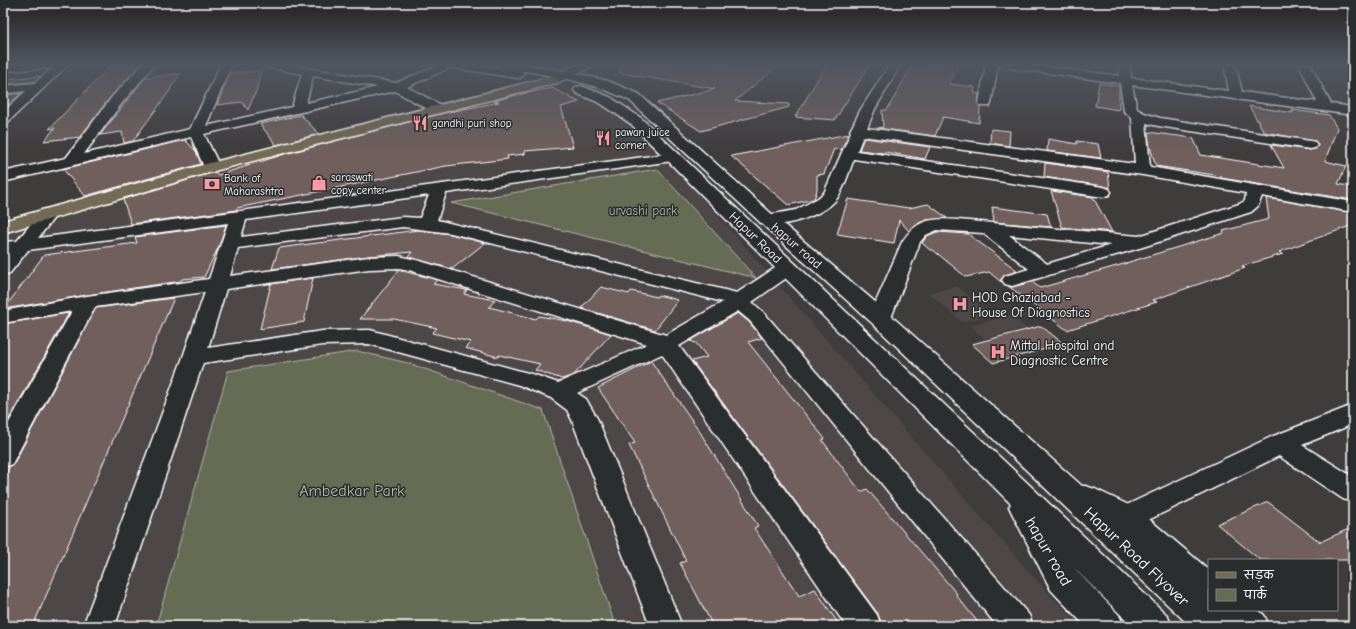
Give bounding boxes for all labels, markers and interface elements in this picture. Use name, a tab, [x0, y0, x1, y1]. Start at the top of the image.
restaurant icon: gandhi puri shop	[411, 114, 429, 132]
place label: gandhi puri shop	[432, 117, 512, 130]
place label: pawan juice corner	[615, 126, 670, 152]
restaurant icon: pawan juice corner	[594, 129, 612, 147]
place label: saraswati copy center	[331, 171, 387, 197]
place label: Bank of Maharashtra	[224, 172, 284, 198]
shop icon: saraswati copy center	[310, 174, 328, 192]
bank icon: Bank of Maharashtra	[203, 175, 221, 193]
park label: urvashi park	[609, 203, 678, 218]
street label: Hapur Road	[726, 209, 785, 266]
street label: hapur road	[768, 219, 825, 271]
place label: HOD Ghaziabad - House Of Diagnostics	[972, 290, 1090, 320]
hospital icon: HOD Ghaziabad - House Of Diagnostics	[951, 295, 969, 313]
place label: Mittal Hospital and Diagnostic Centre	[1010, 338, 1114, 368]
hospital icon: Mittal Hospital and Diagnostic Centre	[989, 343, 1007, 361]
park label: Ambedkar Park	[299, 482, 405, 500]
street label: Hapur Road Flyover	[1080, 504, 1193, 610]
street label: hapur road	[1021, 514, 1075, 589]
legend	[1208, 559, 1338, 611]
text: सड़क	[1243, 568, 1275, 583]
text: पार्क	[1243, 585, 1268, 602]

